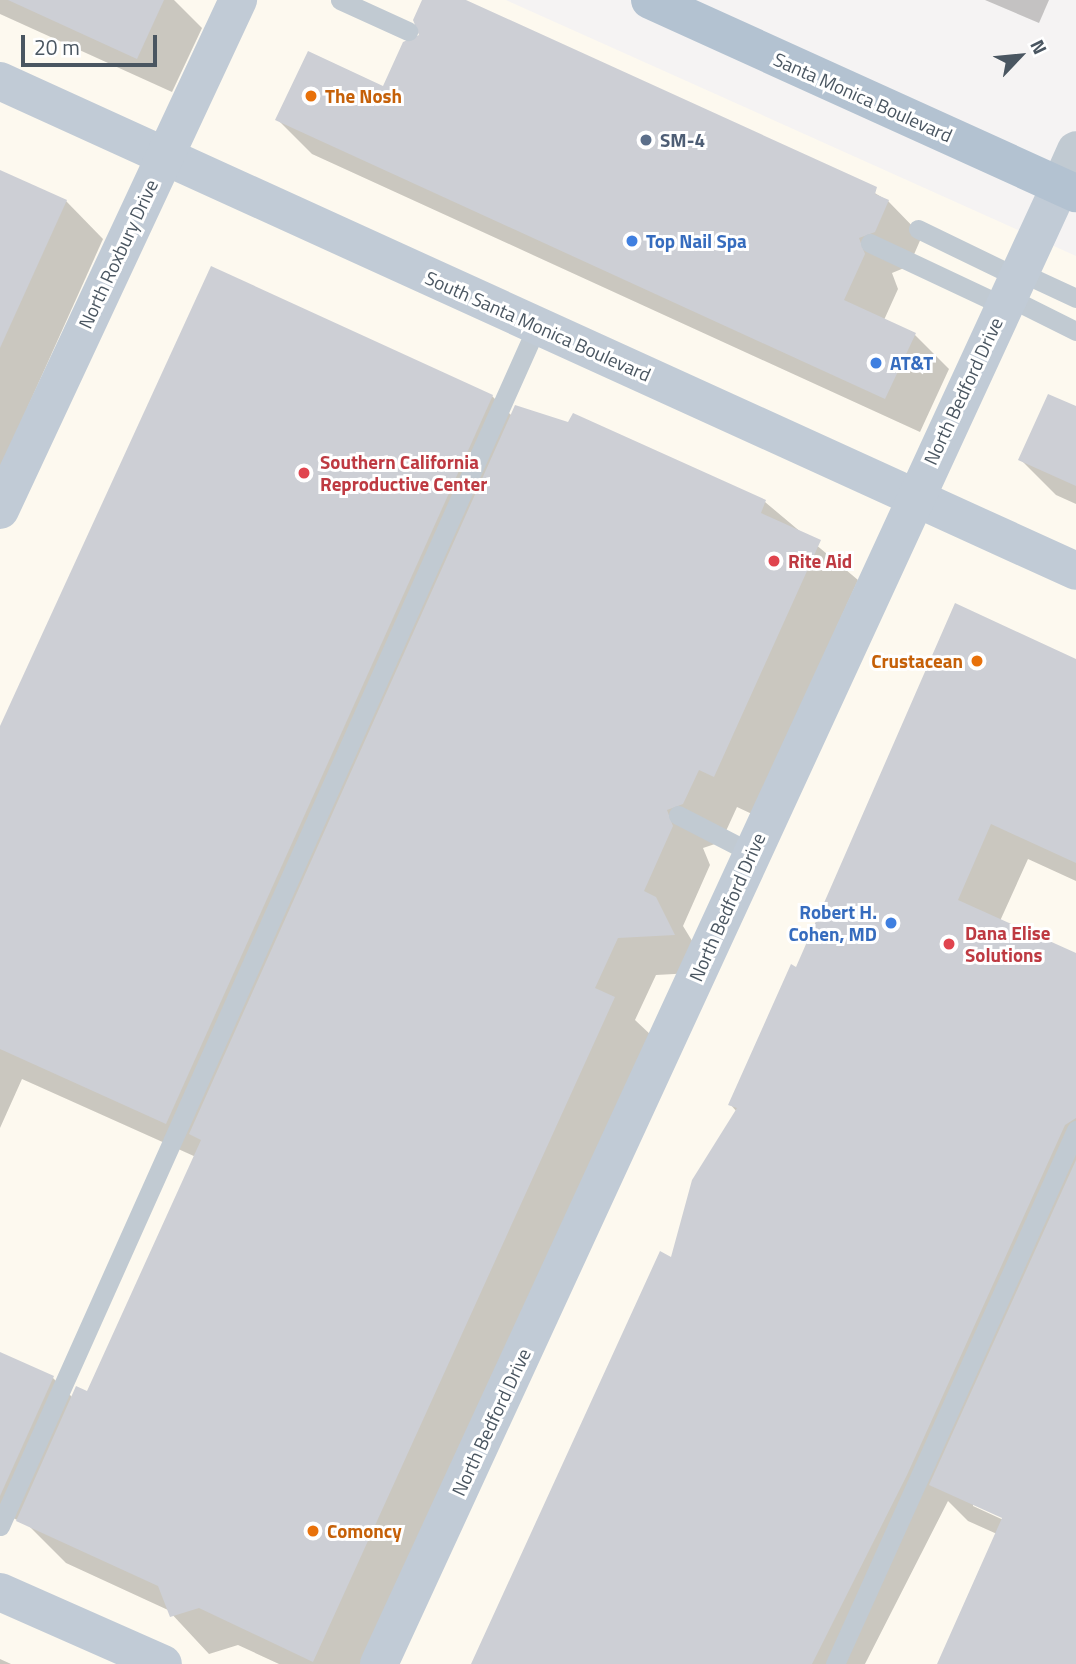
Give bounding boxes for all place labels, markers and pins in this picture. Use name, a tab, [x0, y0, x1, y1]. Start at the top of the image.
place label: The Nosh	[325, 85, 402, 107]
marker: The Nosh	[303, 88, 319, 104]
place label: SM-4	[660, 129, 705, 151]
marker: SM-4	[638, 132, 654, 148]
place label: Top Nail Spa	[646, 230, 747, 252]
marker: Top Nail Spa	[624, 233, 640, 249]
place label: AT&T	[890, 352, 933, 374]
marker: AT&T	[868, 355, 884, 371]
place label: Southern California Reproductive Center	[320, 451, 487, 495]
marker: Southern California Reproductive Center	[294, 463, 314, 483]
place label: Rite Aid	[788, 550, 852, 572]
marker: Rite Aid	[766, 553, 782, 569]
place label: Crustacean	[871, 650, 963, 672]
marker: Crustacean	[969, 653, 985, 669]
place label: Robert H. Cohen, MD	[788, 901, 877, 945]
marker: Robert H. Cohen, MD	[883, 915, 899, 931]
place label: Dana Elise Solutions	[965, 922, 1050, 966]
marker: Dana Elise Solutions	[939, 934, 959, 954]
place label: Comoncy	[327, 1520, 402, 1542]
marker: Comoncy	[305, 1523, 321, 1539]

